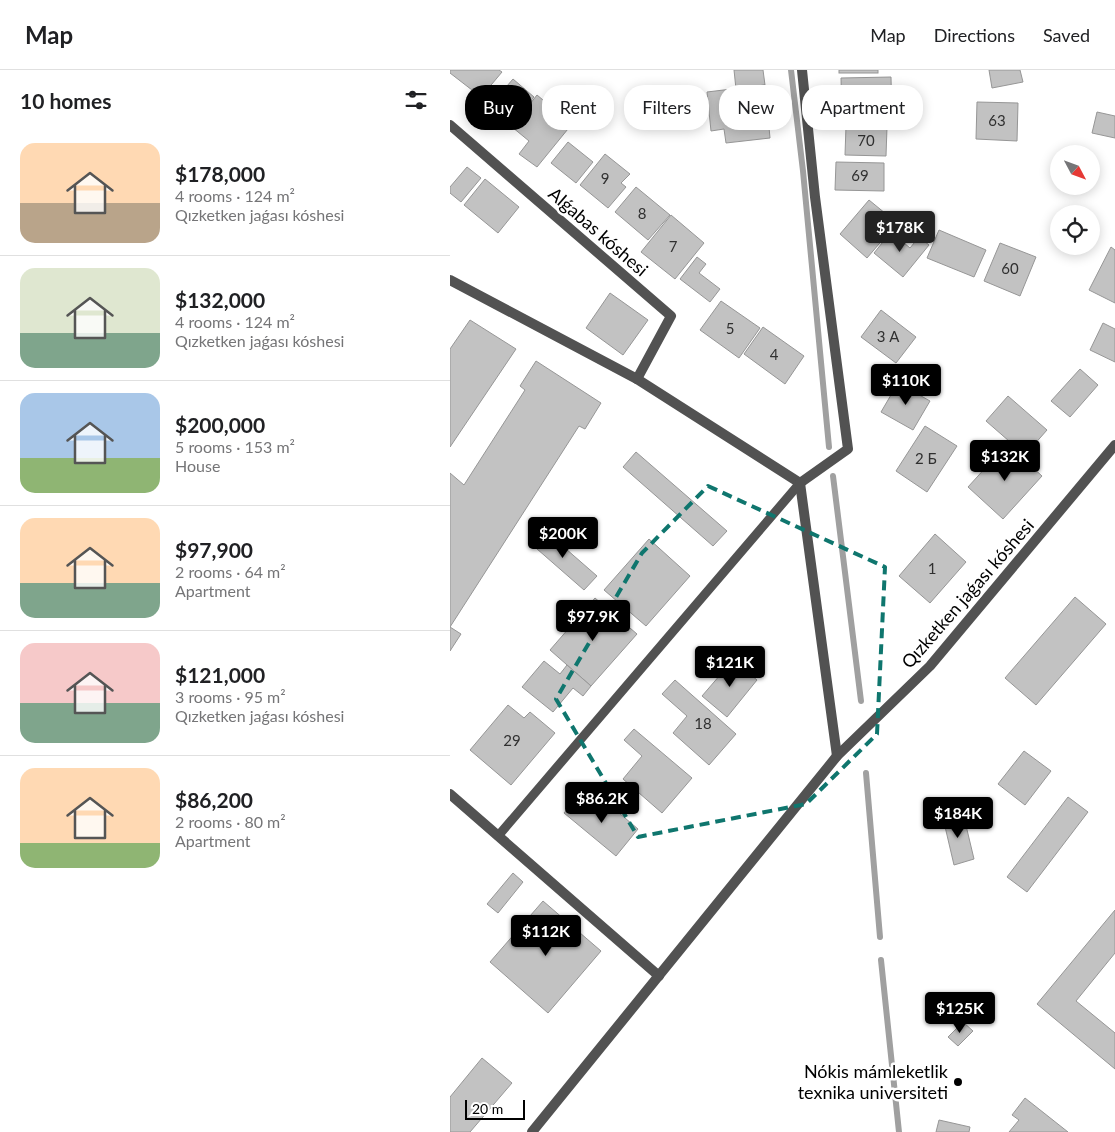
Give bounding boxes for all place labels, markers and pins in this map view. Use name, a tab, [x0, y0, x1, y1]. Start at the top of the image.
pin: $178K	[865, 210, 935, 253]
pin: $110K	[871, 364, 941, 406]
pin: $132K	[970, 440, 1040, 482]
pin: $200K	[528, 516, 598, 559]
pin: $97.9K	[552, 600, 634, 642]
pin: $121K	[695, 646, 765, 688]
pin: $86.2K	[561, 782, 643, 824]
pin: $184K	[923, 796, 993, 839]
pin: $112K	[511, 914, 581, 957]
pin: $125K	[925, 992, 995, 1034]
place label: Nókis mámleketlik texnika universiteti	[798, 1060, 949, 1103]
marker: Nókis mámleketlik texnika universiteti	[952, 1076, 964, 1088]

